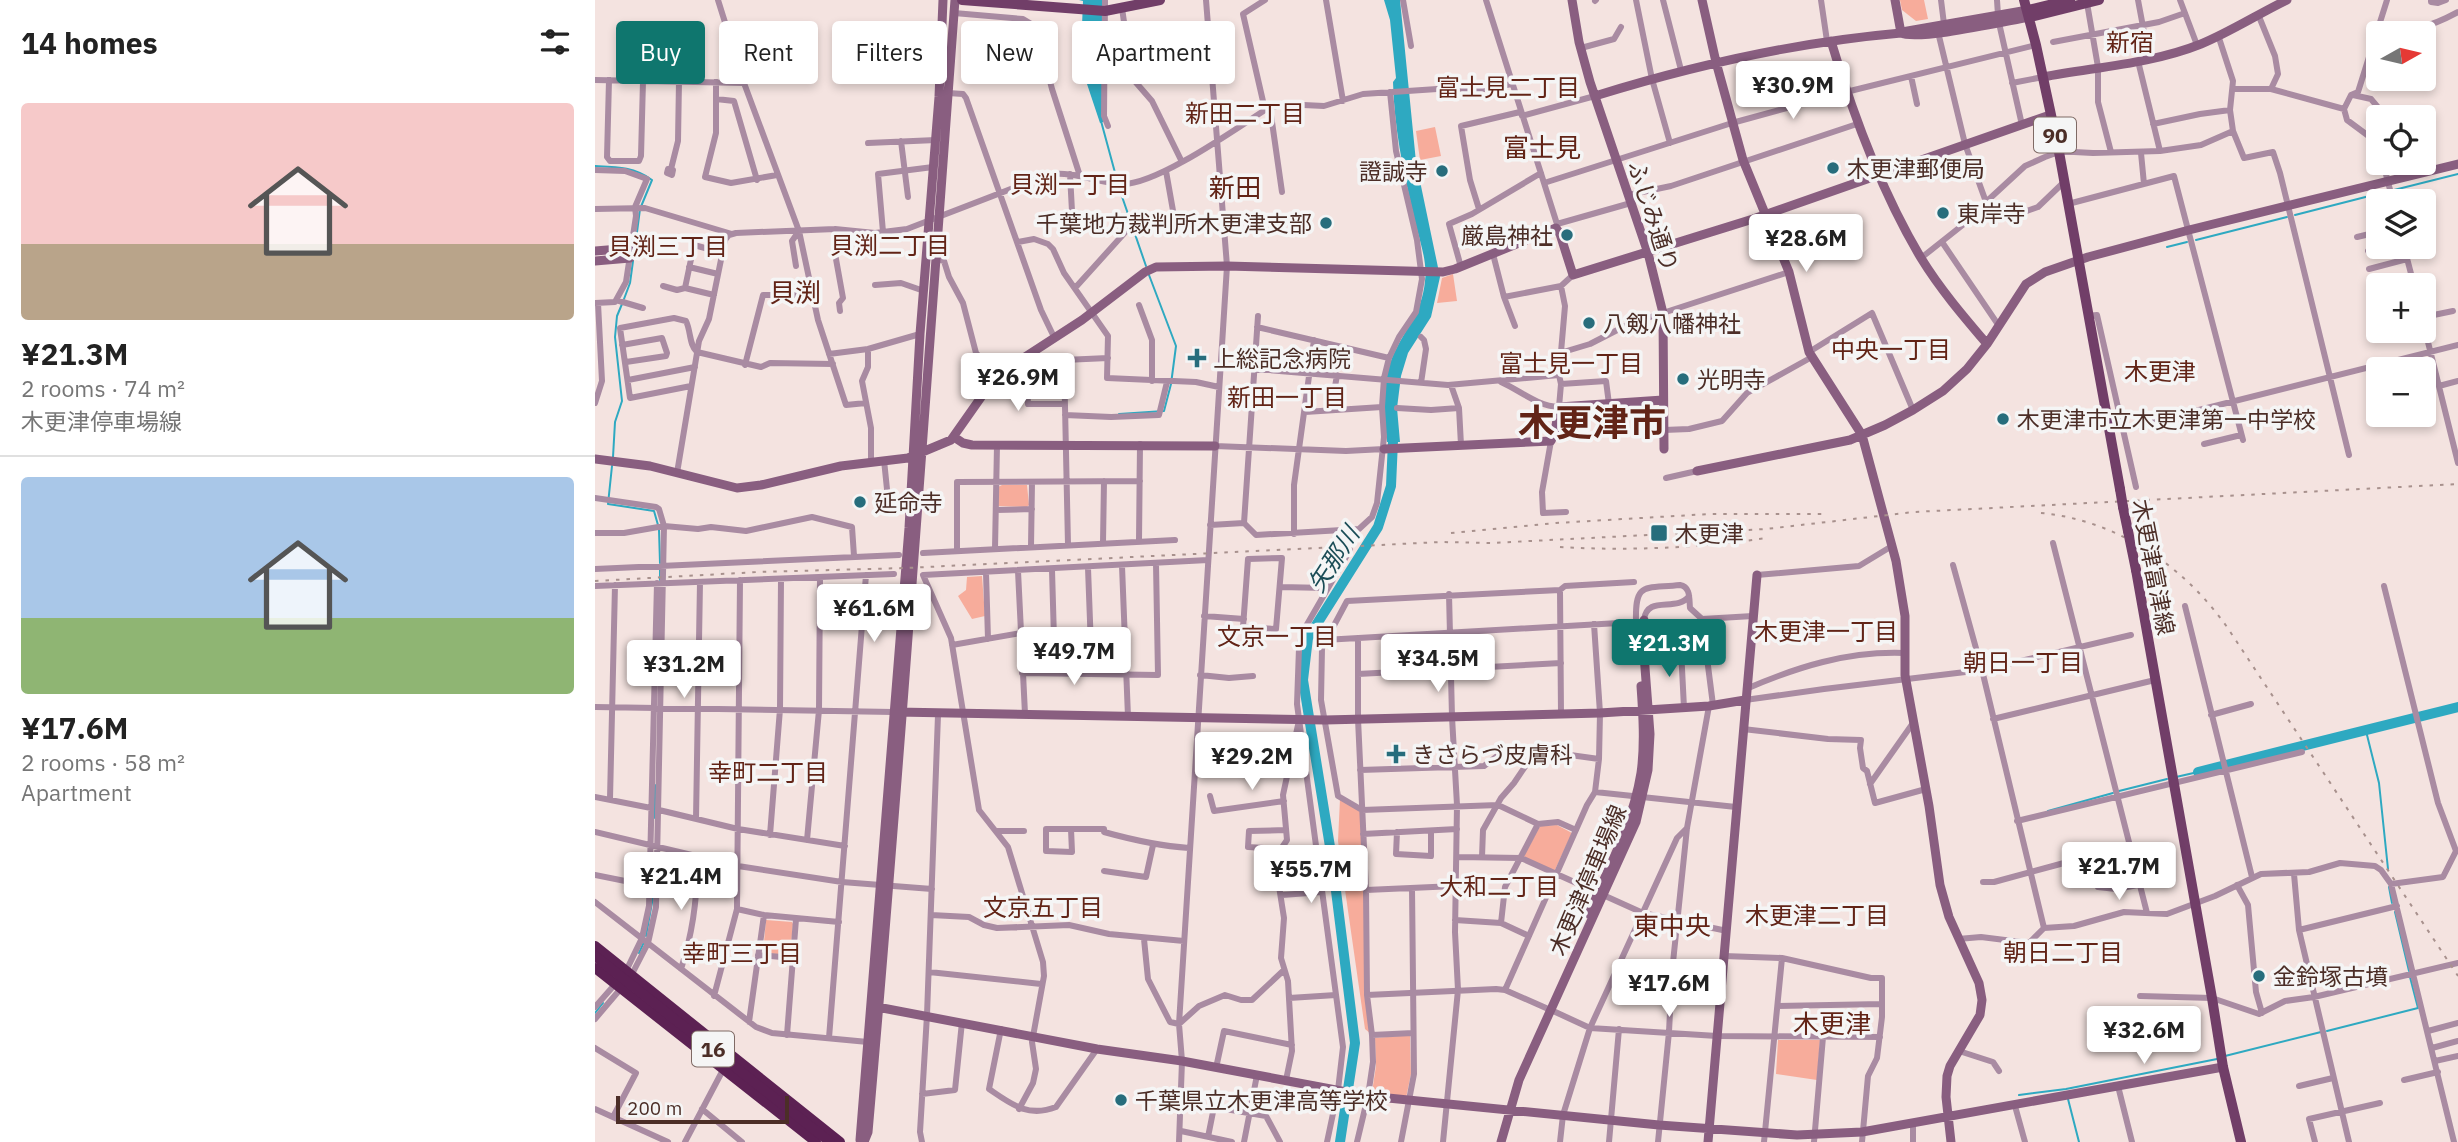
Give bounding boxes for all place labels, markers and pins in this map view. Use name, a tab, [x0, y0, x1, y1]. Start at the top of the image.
pin: ¥30.9M	[1736, 61, 1850, 121]
place label: 木更津郵便局	[1847, 153, 1985, 183]
place label: 證誠寺	[1359, 156, 1428, 186]
marker: 木更津郵便局	[1825, 160, 1841, 176]
marker: 證誠寺	[1434, 163, 1450, 179]
place label: 東岸寺	[1957, 198, 2026, 228]
marker: 東岸寺	[1935, 205, 1951, 221]
place label: 千葉地方裁判所木更津支部	[1036, 208, 1312, 238]
marker: 千葉地方裁判所木更津支部	[1318, 215, 1334, 231]
pin: ¥28.6M	[1749, 215, 1863, 274]
place label: 厳島神社	[1461, 220, 1553, 250]
marker: 厳島神社	[1559, 227, 1575, 243]
place label: 八剱八幡神社	[1603, 308, 1741, 338]
marker: 八剱八幡神社	[1581, 315, 1597, 331]
place label: 上総記念病院	[1213, 343, 1351, 373]
marker: 上総記念病院	[1187, 348, 1207, 368]
pin: ¥26.9M	[961, 354, 1075, 413]
place label: 光明寺	[1697, 364, 1766, 394]
marker: 光明寺	[1675, 371, 1691, 387]
place label: 木更津市立木更津第一中学校	[2017, 404, 2316, 434]
marker: 木更津市立木更津第一中学校	[1995, 411, 2011, 427]
place label: 延命寺	[874, 487, 943, 517]
marker: 延命寺	[852, 494, 868, 510]
place label: 木更津	[1675, 518, 1744, 548]
marker: 木更津	[1649, 523, 1669, 543]
pin: ¥61.6M	[817, 584, 931, 644]
pin: ¥21.3M	[1612, 620, 1726, 679]
pin: ¥49.7M	[1017, 628, 1131, 687]
pin: ¥34.5M	[1381, 634, 1495, 694]
pin: ¥31.2M	[627, 640, 741, 700]
pin: ¥29.2M	[1195, 732, 1309, 792]
place label: きさらづ皮膚科	[1412, 739, 1573, 769]
marker: きさらづ皮膚科	[1386, 744, 1406, 764]
pin: ¥21.7M	[2062, 842, 2176, 902]
pin: ¥55.7M	[1254, 846, 1368, 905]
pin: ¥21.4M	[624, 852, 738, 912]
pin: ¥17.6M	[1612, 960, 1726, 1019]
place label: 金鈴塚古墳	[2273, 961, 2388, 991]
marker: 金鈴塚古墳	[2251, 968, 2267, 984]
pin: ¥32.6M	[2087, 1006, 2201, 1066]
place label: 千葉県立木更津高等学校	[1135, 1085, 1388, 1115]
marker: 千葉県立木更津高等学校	[1113, 1092, 1129, 1108]

